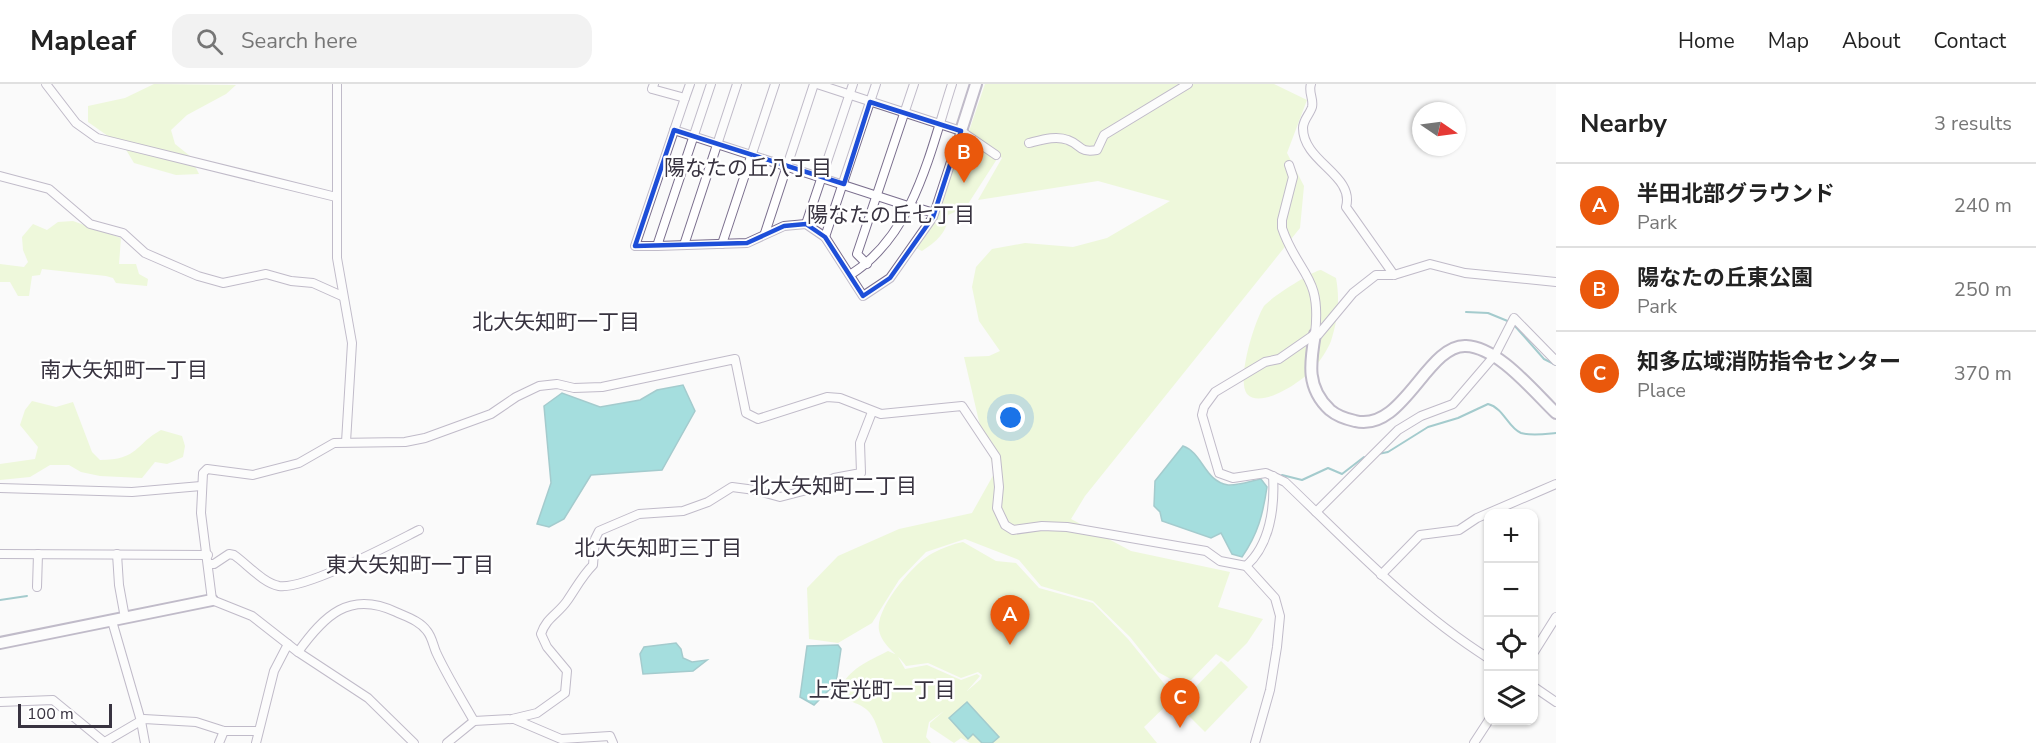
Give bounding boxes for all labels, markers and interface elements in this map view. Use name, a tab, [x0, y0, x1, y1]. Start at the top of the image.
search box	[172, 14, 592, 68]
text: Mapleaf	[30, 22, 136, 60]
icon: search	[193, 25, 226, 58]
text: Search here	[241, 26, 358, 56]
text: Home	[1678, 27, 1735, 55]
text: Map	[1768, 27, 1809, 55]
text: About	[1842, 27, 1900, 55]
text: Contact	[1933, 27, 2006, 55]
north arrow	[1412, 102, 1466, 156]
text: Nearby	[1580, 106, 1667, 141]
text: 3 results	[1934, 110, 2012, 137]
pin: B	[944, 134, 984, 183]
district label: 陽なたの丘八丁目	[664, 154, 832, 182]
text: 半田北部グラウンド	[1637, 179, 1835, 209]
text: A	[1592, 192, 1607, 219]
text: 240 m	[1954, 192, 2012, 219]
district label: 陽なたの丘七丁目	[807, 201, 975, 229]
text: Park	[1637, 209, 1677, 236]
text: 陽なたの丘東公園	[1637, 263, 1813, 293]
text: B	[1593, 276, 1606, 303]
text: 250 m	[1954, 276, 2012, 303]
text: Park	[1637, 293, 1677, 320]
district label: 北大矢知町一丁目	[472, 308, 640, 336]
text: 知多広域消防指令センター	[1637, 347, 1901, 377]
district label: 南大矢知町一丁目	[40, 356, 208, 384]
text: C	[1593, 360, 1606, 387]
text: 370 m	[1954, 360, 2012, 387]
text: Place	[1637, 377, 1686, 404]
your location	[996, 403, 1025, 432]
district label: 北大矢知町二丁目	[749, 472, 917, 500]
map controls	[1484, 509, 1538, 725]
button: +	[1484, 509, 1538, 563]
district label: 北大矢知町三丁目	[574, 534, 742, 562]
district label: 東大矢知町一丁目	[326, 551, 494, 579]
button: −	[1484, 563, 1538, 617]
pin: A	[990, 596, 1030, 645]
button: locate	[1484, 617, 1538, 671]
button: layers	[1484, 671, 1538, 725]
district label: 上定光町一丁目	[809, 676, 956, 704]
pin: C	[1160, 678, 1200, 728]
scale bar	[18, 701, 112, 728]
text: 100 m	[27, 703, 74, 725]

